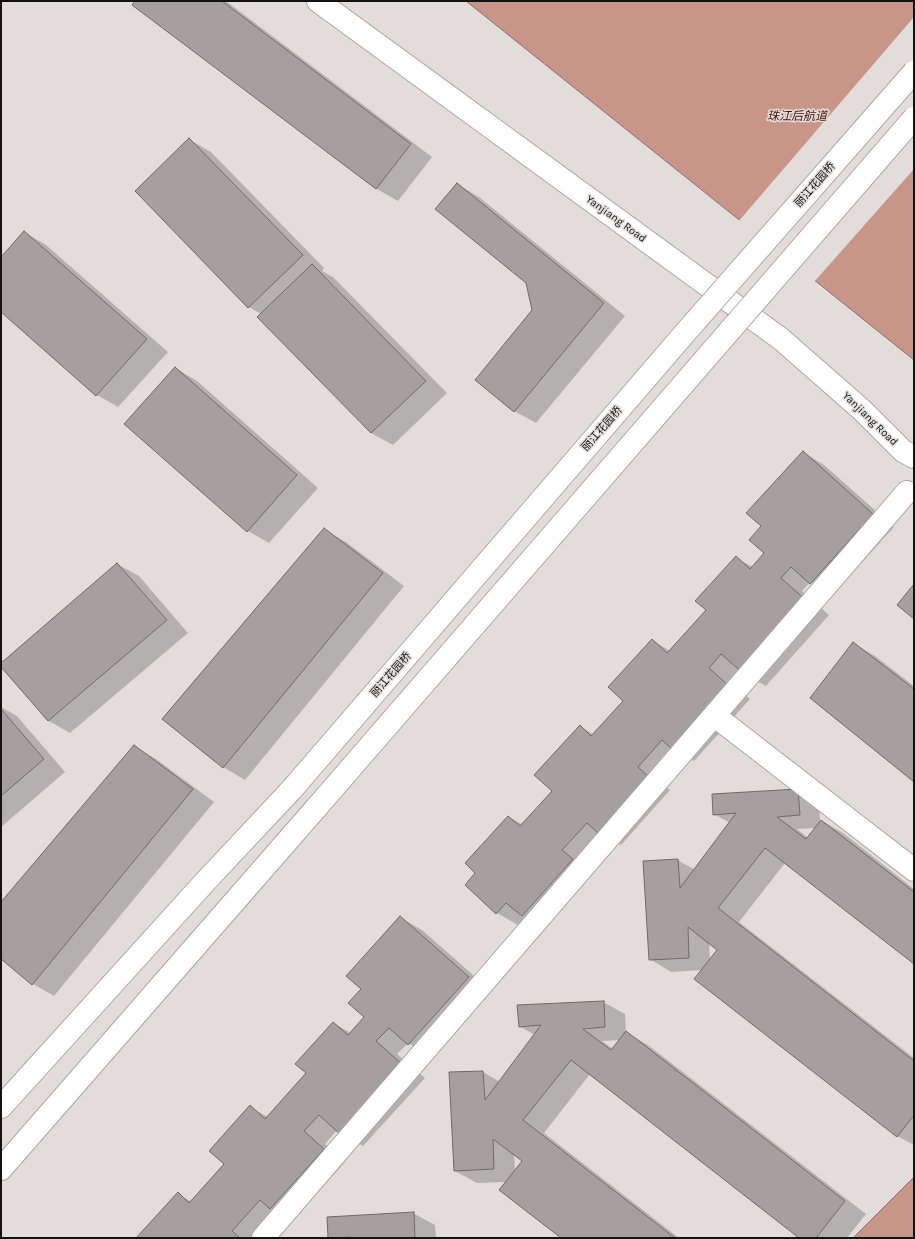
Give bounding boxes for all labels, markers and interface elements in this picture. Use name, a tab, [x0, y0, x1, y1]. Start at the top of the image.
water label: 珠江后航道	[767, 110, 827, 124]
street label: 丽江花园桥	[792, 160, 838, 210]
street label: Yanjiang Road	[583, 193, 649, 245]
street label: Yanjiang Road	[840, 389, 900, 449]
street label: 丽江花园桥	[579, 404, 625, 454]
street label: 丽江花园桥	[368, 650, 414, 700]

